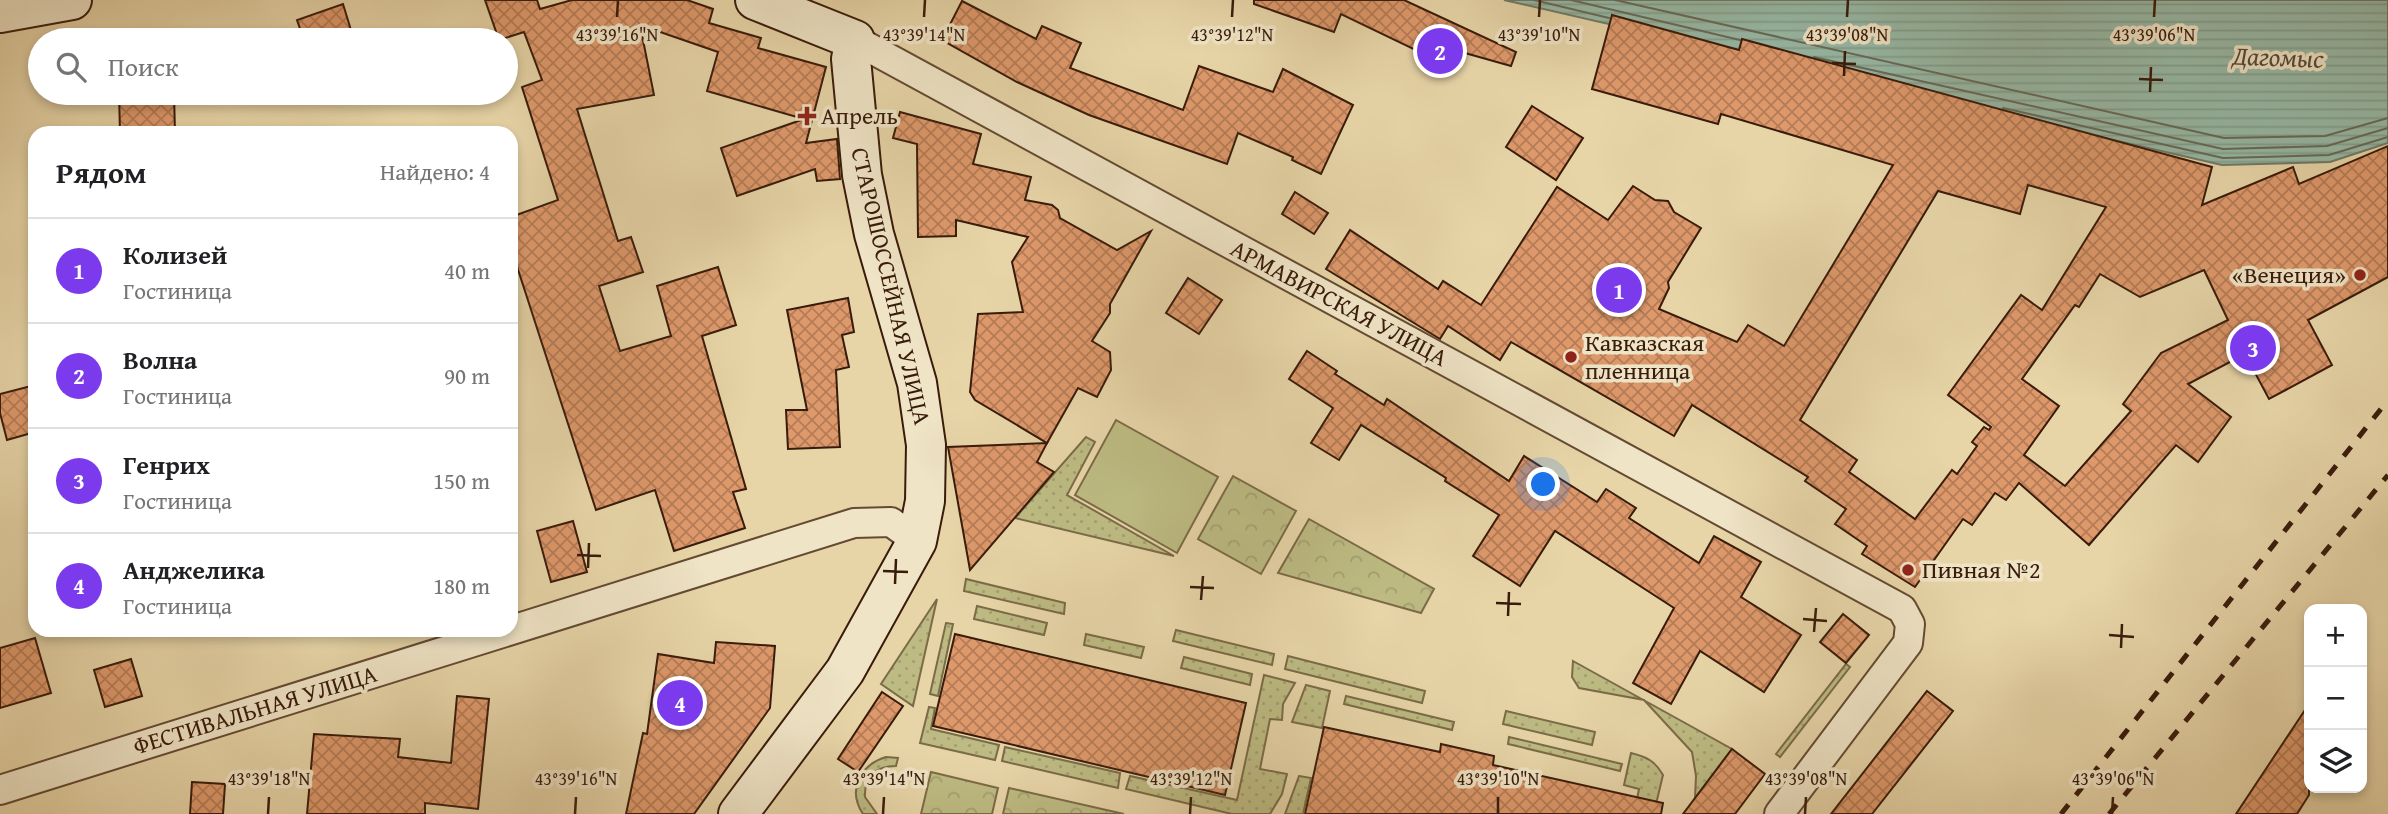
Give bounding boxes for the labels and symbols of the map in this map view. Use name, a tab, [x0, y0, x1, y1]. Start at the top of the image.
text: 43°39'16"N	[576, 21, 659, 48]
text: 43°39'14"N	[883, 21, 966, 48]
text: 43°39'12"N	[1191, 21, 1274, 48]
text: 43°39'10"N	[1498, 21, 1581, 48]
text: 43°39'08"N	[1806, 21, 1889, 48]
text: 43°39'06"N	[2113, 21, 2196, 48]
pin: 2	[1417, 25, 1463, 77]
water label: Дагомыс	[2230, 35, 2325, 78]
place label: Апрель	[821, 98, 898, 133]
marker: Апрель	[799, 108, 815, 124]
street label: СТАРОШОССЕЙНАЯ УЛИЦА	[843, 144, 941, 428]
street label: АРМАВИРСКАЯ УЛИЦА	[1224, 230, 1454, 375]
place label: «Венеция»	[2232, 257, 2346, 292]
pin: 1	[1596, 264, 1642, 316]
marker: «Венеция»	[2352, 267, 2368, 283]
pin: 3	[2230, 322, 2276, 374]
place label: Кавказская пленница	[1585, 325, 1704, 388]
marker: Кавказская пленница	[1563, 349, 1579, 365]
your location	[1526, 467, 1560, 501]
place label: Пивная №2	[1922, 552, 2040, 587]
marker: Пивная №2	[1900, 562, 1916, 578]
street label: ФЕСТИВАЛЬНАЯ УЛИЦА	[129, 656, 381, 763]
pin: 4	[657, 677, 703, 729]
text: 43°39'18"N	[228, 765, 311, 792]
text: 43°39'16"N	[535, 765, 618, 792]
text: 43°39'14"N	[843, 765, 926, 792]
text: 43°39'12"N	[1150, 765, 1233, 792]
text: 43°39'10"N	[1457, 765, 1540, 792]
text: 43°39'08"N	[1765, 765, 1848, 792]
text: 43°39'06"N	[2072, 765, 2155, 792]

